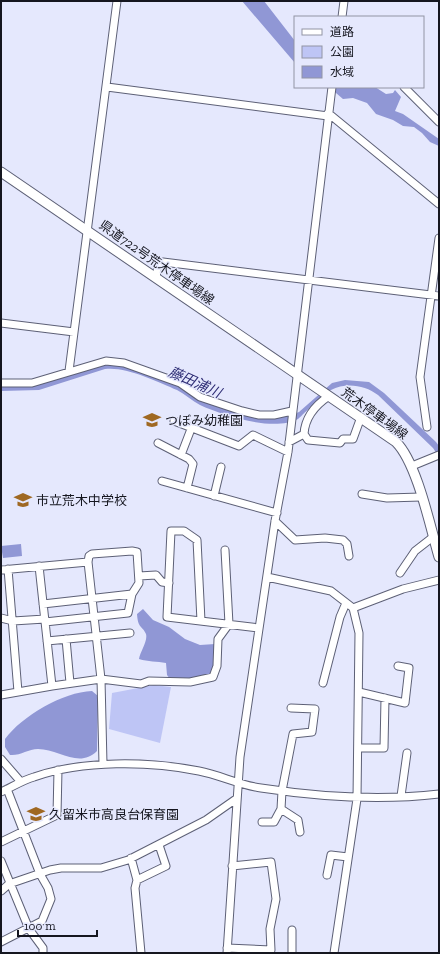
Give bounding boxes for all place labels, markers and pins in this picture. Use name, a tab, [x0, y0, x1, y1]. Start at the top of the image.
school or university icon: つぼみ幼稚園	[142, 410, 162, 430]
place label: つぼみ幼稚園	[165, 413, 243, 428]
school or university icon: 市立荒木中学校	[13, 490, 33, 510]
place label: 市立荒木中学校	[36, 493, 127, 508]
school or university icon: 久留米市高良台保育園	[26, 804, 46, 824]
place label: 久留米市高良台保育園	[49, 807, 179, 822]

